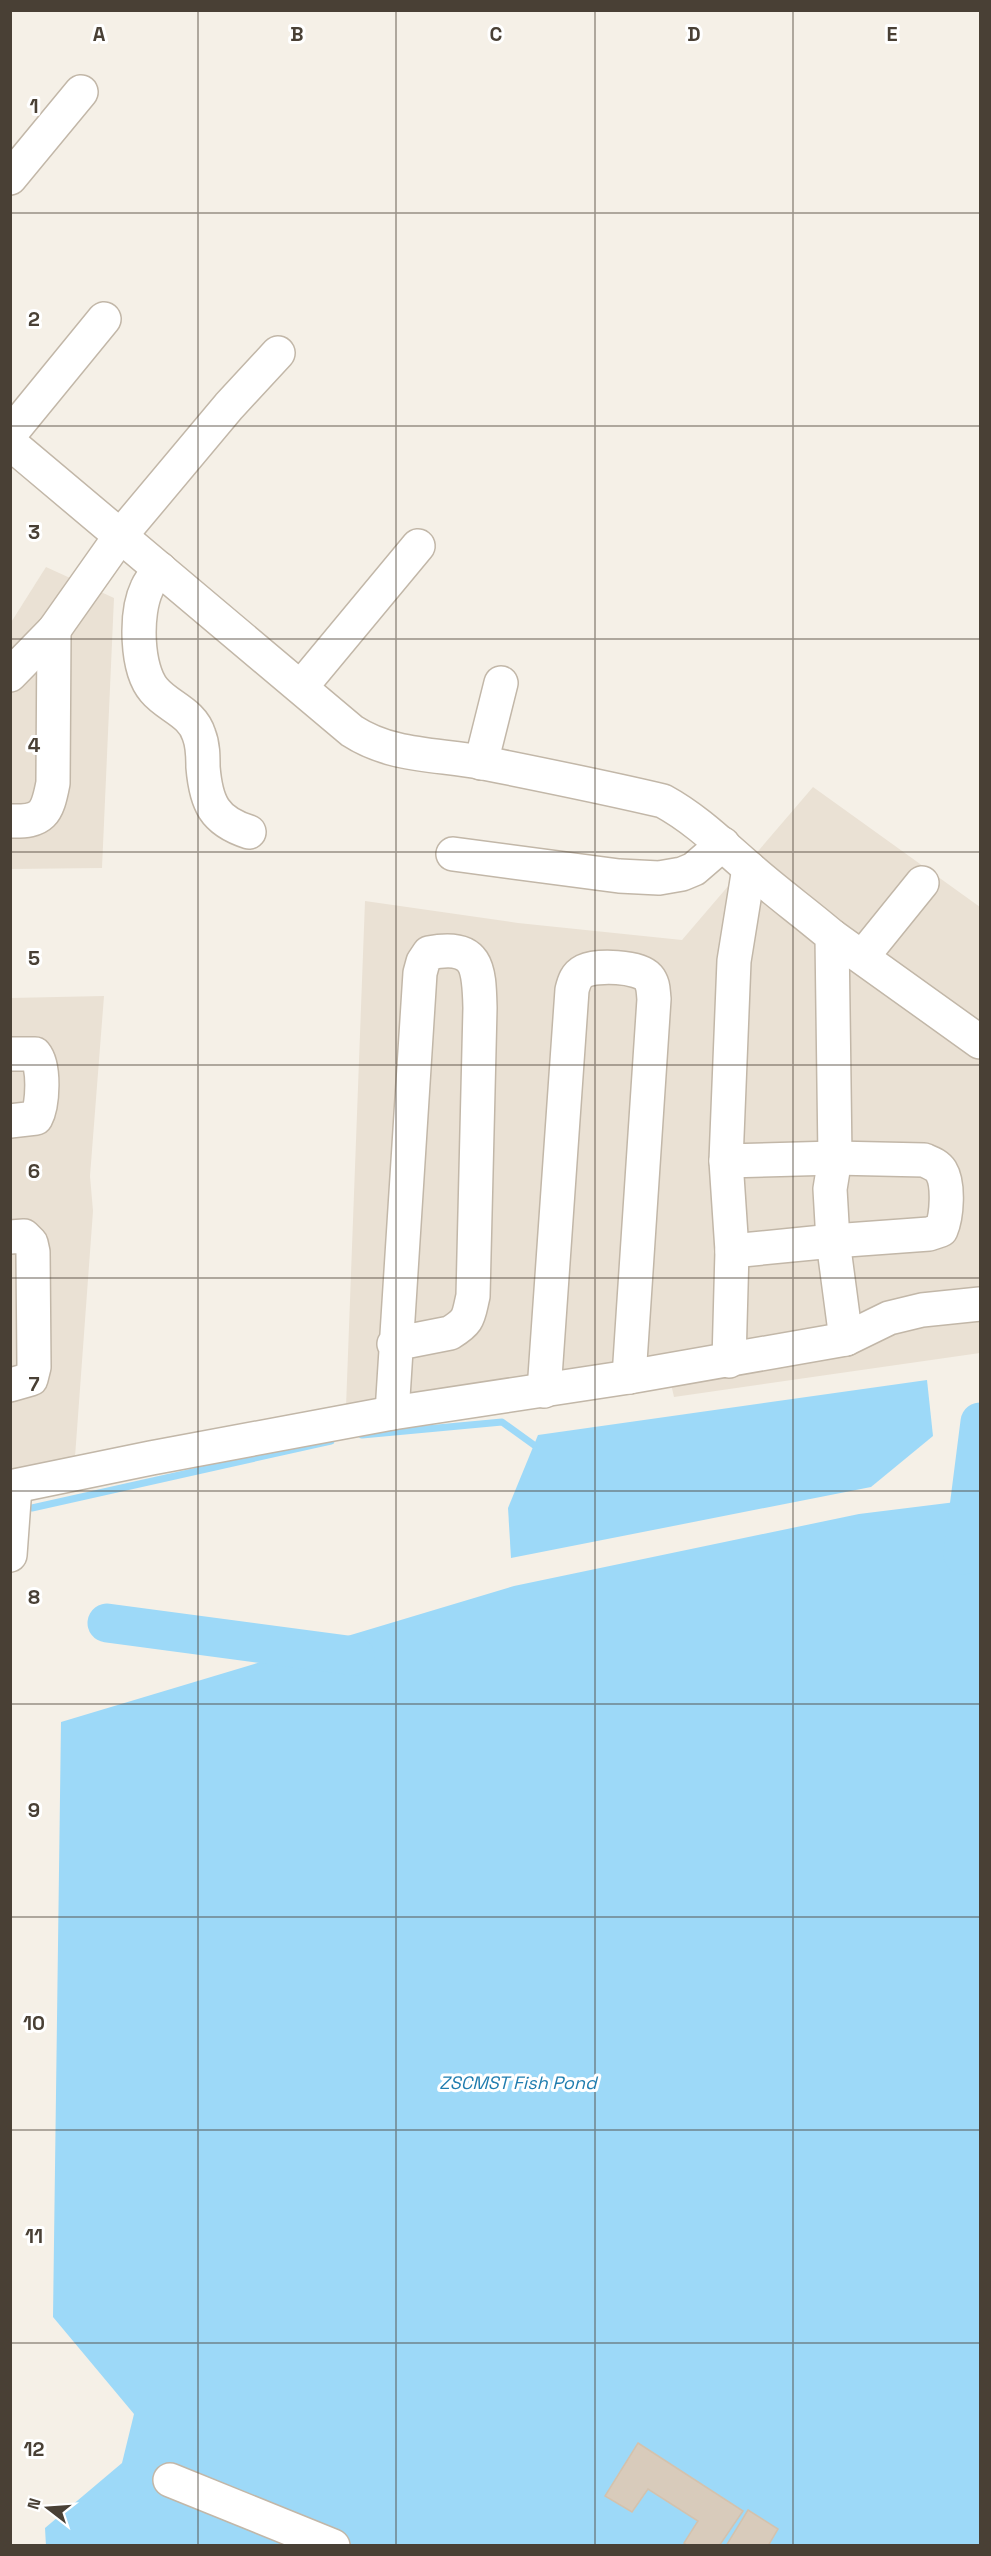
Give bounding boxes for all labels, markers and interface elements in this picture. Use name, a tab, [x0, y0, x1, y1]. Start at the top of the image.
text: A	[93, 21, 106, 47]
text: B	[290, 21, 304, 47]
text: C	[490, 21, 503, 47]
text: D	[687, 21, 701, 47]
text: E	[886, 21, 898, 47]
text: 1	[29, 93, 39, 119]
text: 2	[28, 306, 40, 332]
text: 3	[28, 519, 40, 545]
text: 4	[28, 732, 41, 758]
text: 5	[28, 945, 40, 971]
text: 6	[28, 1158, 40, 1184]
text: 7	[28, 1371, 40, 1397]
text: 8	[28, 1584, 40, 1610]
text: 9	[28, 1797, 40, 1823]
text: 10	[23, 2010, 45, 2036]
water label: ZSCMST Fish Pond	[439, 2071, 599, 2094]
text: 11	[25, 2223, 43, 2249]
text: 12	[24, 2436, 45, 2462]
north arrow	[18, 2478, 78, 2538]
text: N	[23, 2496, 46, 2512]

